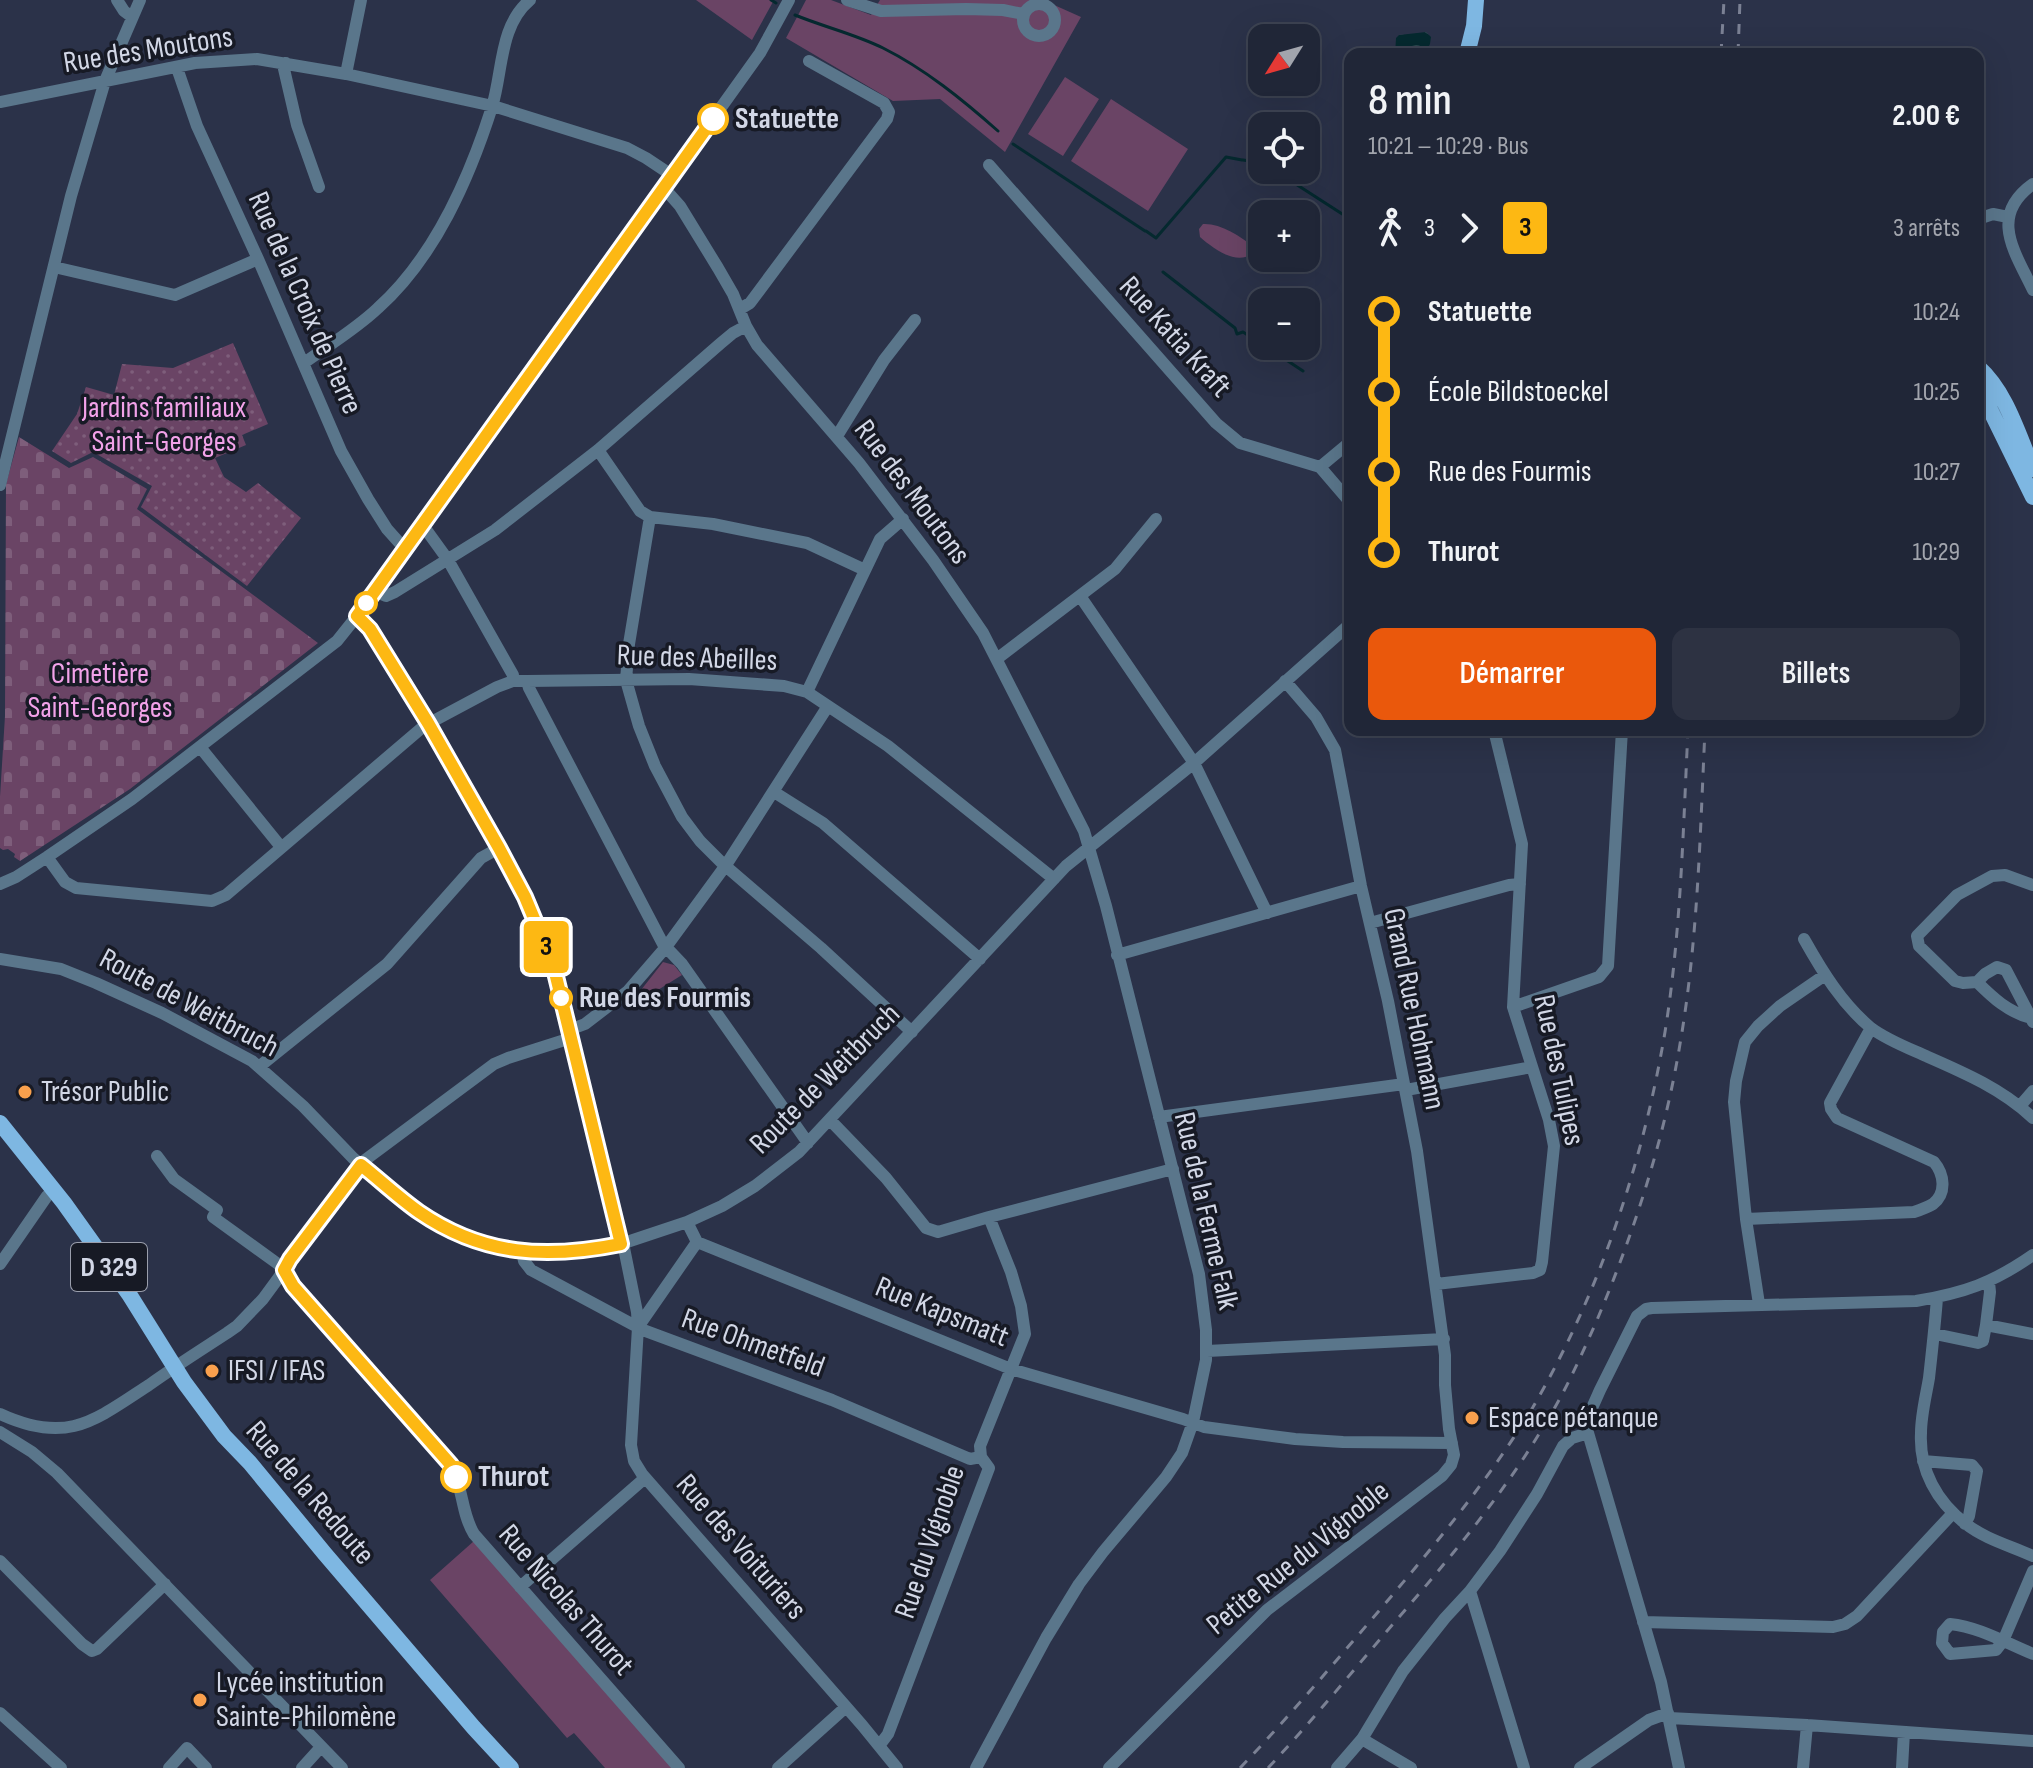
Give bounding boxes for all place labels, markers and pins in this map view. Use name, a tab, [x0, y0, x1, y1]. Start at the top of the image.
place label: Statuette	[735, 101, 839, 137]
marker: Statuette	[698, 104, 728, 134]
unlabelled marker	[355, 592, 377, 614]
place label: Rue des Fourmis	[579, 980, 751, 1016]
marker: Rue des Fourmis	[550, 987, 572, 1009]
place label: Trésor Public	[41, 1074, 169, 1110]
marker: Trésor Public	[16, 1083, 34, 1101]
place label: IFSI / IFAS	[228, 1353, 325, 1389]
marker: IFSI / IFAS	[203, 1362, 221, 1380]
place label: Espace pétanque	[1488, 1400, 1659, 1436]
marker: Espace pétanque	[1463, 1409, 1481, 1427]
place label: Thurot	[478, 1459, 549, 1495]
marker: Thurot	[441, 1462, 471, 1492]
place label: Lycée institution Sainte-Philomène	[216, 1665, 396, 1735]
marker: Lycée institution Sainte-Philomène	[191, 1691, 209, 1709]

